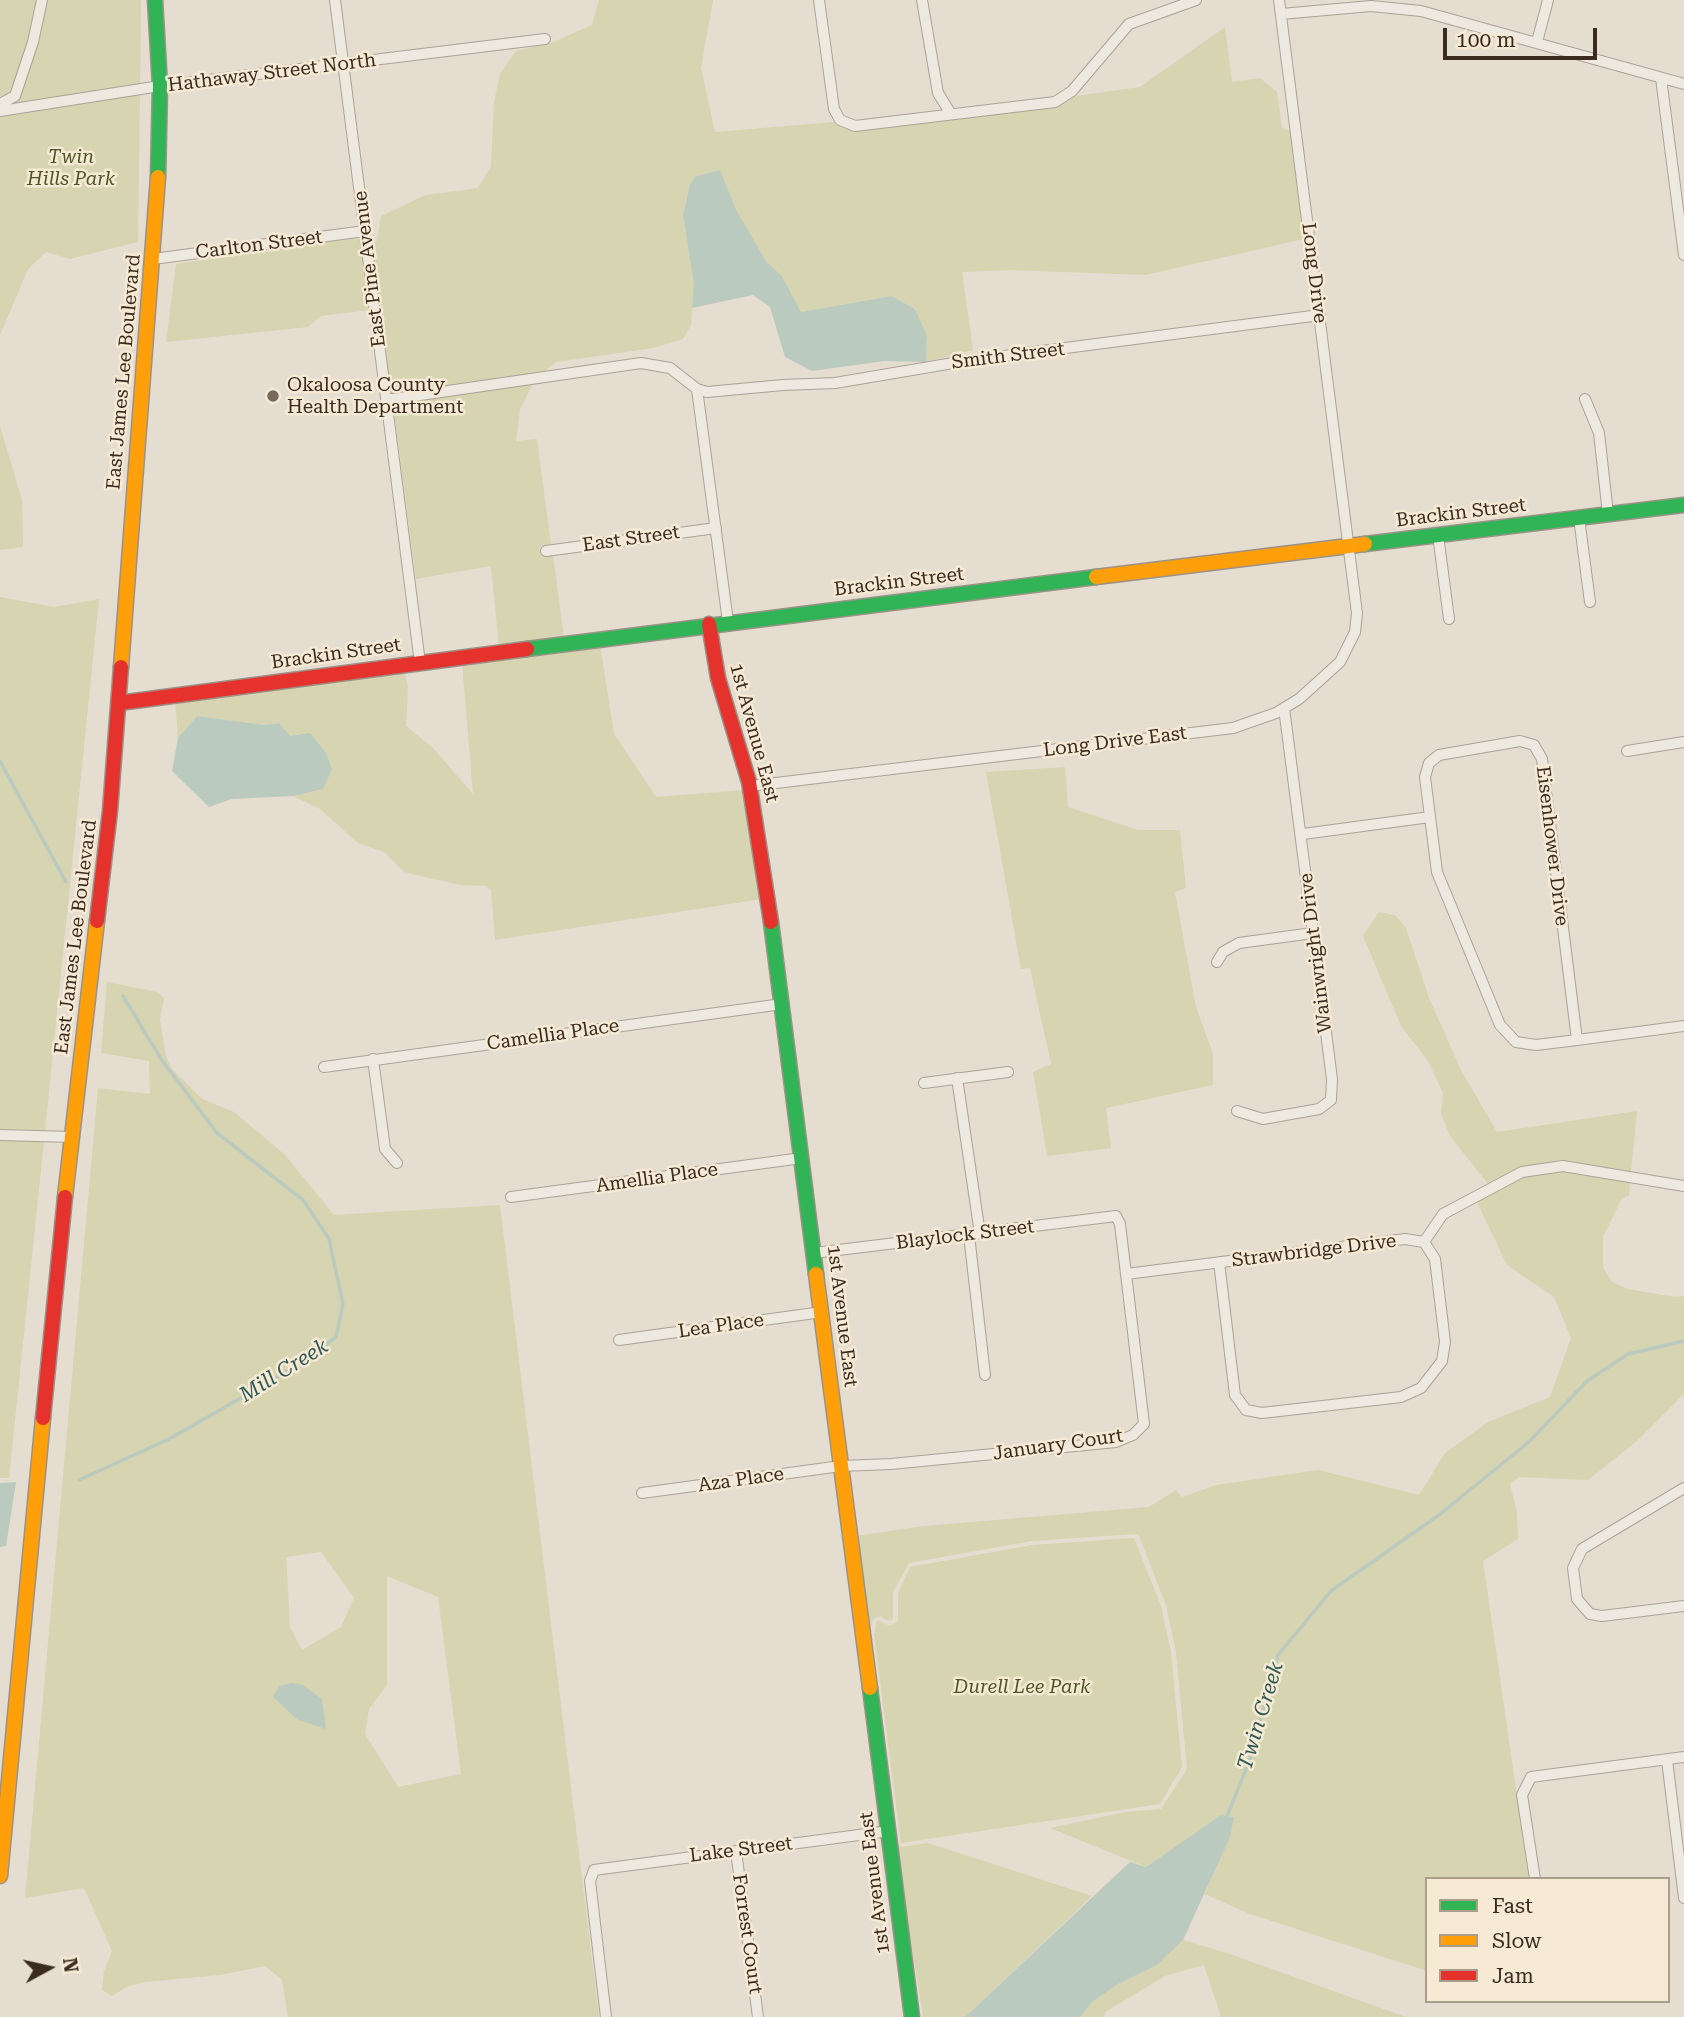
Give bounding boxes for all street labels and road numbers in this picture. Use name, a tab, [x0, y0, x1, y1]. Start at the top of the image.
street label: Hathaway Street North	[167, 49, 377, 97]
street label: East Pine Avenue	[349, 189, 391, 349]
street label: Long Drive	[1297, 221, 1331, 325]
street label: Carlton Street	[194, 226, 324, 264]
street label: East James Lee Boulevard	[102, 253, 146, 491]
street label: Smith Street	[950, 338, 1066, 374]
street label: Brackin Street	[1395, 494, 1527, 532]
street label: East Street	[581, 521, 681, 557]
street label: Brackin Street	[833, 563, 965, 601]
street label: Brackin Street	[270, 634, 402, 674]
street label: 1st Avenue East	[724, 661, 784, 805]
street label: Long Drive East	[1042, 722, 1188, 762]
street label: Eisenhower Drive	[1531, 765, 1573, 927]
street label: East James Lee Boulevard	[50, 818, 102, 1056]
street label: Wainwright Drive	[1295, 872, 1337, 1034]
street label: Camellia Place	[485, 1014, 621, 1056]
street label: Amellia Place	[595, 1158, 719, 1198]
street label: Blaylock Street	[895, 1215, 1035, 1255]
street label: Strawbridge Drive	[1230, 1230, 1398, 1272]
street label: 1st Avenue East	[822, 1244, 862, 1388]
street label: Lea Place	[677, 1309, 765, 1343]
street label: January Court	[991, 1425, 1125, 1465]
street label: Aza Place	[697, 1463, 785, 1497]
street label: 1st Avenue East	[855, 1811, 895, 1955]
street label: Lake Street	[688, 1832, 794, 1868]
street label: Forrest Court	[727, 1872, 767, 1996]

